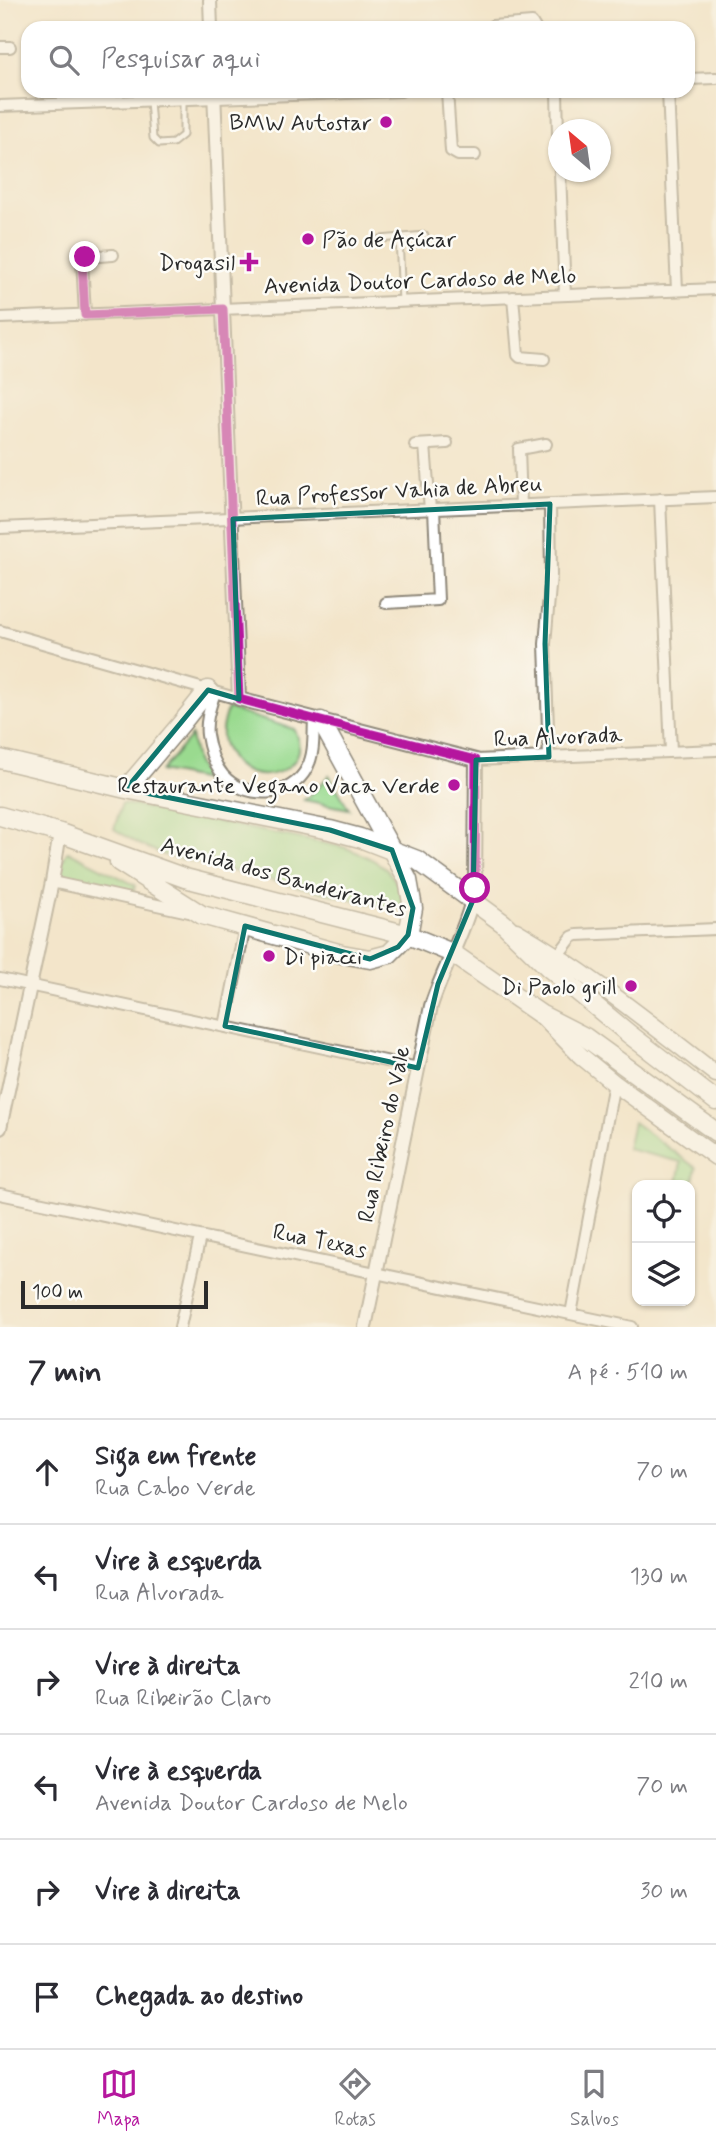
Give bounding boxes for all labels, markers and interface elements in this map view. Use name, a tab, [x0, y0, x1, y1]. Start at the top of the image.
search box	[21, 21, 695, 98]
icon: search	[45, 41, 83, 79]
text: Pesquisar aqui	[101, 43, 260, 77]
place label: BMW Autostar	[229, 109, 372, 139]
marker: BMW Autostar	[378, 114, 394, 130]
north arrow	[548, 119, 611, 182]
place label: Pão de Açúcar	[322, 226, 457, 256]
marker: Pão de Açúcar	[300, 231, 316, 247]
route end	[69, 241, 100, 272]
place label: Drogasil	[159, 249, 235, 279]
marker: Drogasil	[241, 254, 257, 270]
street label: Avenida Doutor Cardoso de Melo	[263, 262, 577, 302]
street label: Rua Professor Vahia de Abreu	[255, 470, 543, 514]
street label: Rua Alvorada	[493, 721, 623, 755]
place label: Restaurante Vegano Vaca Verde	[117, 772, 440, 804]
marker: Restaurante Vegano Vaca Verde	[446, 777, 462, 793]
street label: Avenida dos Bandeirantes	[157, 831, 410, 925]
route start	[459, 872, 490, 903]
place label: Di piacci	[283, 943, 362, 973]
marker: Di piacci	[261, 948, 277, 964]
place label: Di Paolo grill	[501, 973, 617, 1003]
marker: Di Paolo grill	[623, 978, 639, 994]
street label: Rua Ribeiro do Vale	[352, 1043, 418, 1225]
map controls	[632, 1180, 695, 1306]
button: locate	[632, 1180, 695, 1243]
street label: Rua Texas	[270, 1217, 369, 1267]
button: layers	[632, 1243, 695, 1306]
scale bar	[21, 1278, 208, 1310]
text: 100 m	[32, 1280, 83, 1305]
text: 7 min	[28, 1353, 102, 1392]
text: A pé · 510 m	[568, 1358, 688, 1388]
text: Siga em frente	[95, 1440, 256, 1474]
icon: ahead	[28, 1453, 66, 1491]
text: 70 m	[636, 1457, 688, 1487]
text: Rua Cabo Verde	[95, 1474, 255, 1504]
text: Vire à esquerda	[95, 1545, 262, 1579]
icon: left	[28, 1558, 66, 1596]
text: 130 m	[630, 1562, 688, 1592]
text: Rua Alvorada	[95, 1579, 224, 1609]
text: Vire à direita	[95, 1650, 241, 1684]
icon: right	[28, 1663, 66, 1701]
text: 210 m	[628, 1667, 688, 1697]
text: Rua Ribeirão Claro	[95, 1684, 271, 1714]
text: Vire à esquerda	[95, 1755, 262, 1789]
icon: left	[28, 1768, 66, 1806]
text: 70 m	[636, 1772, 688, 1802]
text: Avenida Doutor Cardoso de Melo	[95, 1789, 408, 1819]
icon: right	[28, 1873, 66, 1911]
text: Vire à direita	[95, 1875, 241, 1909]
text: 30 m	[640, 1877, 688, 1907]
icon: arrive	[28, 1978, 66, 2016]
text: Chegada ao destino	[95, 1980, 303, 2014]
tab: Mapa	[97, 2065, 140, 2132]
tab: Rotas	[334, 2065, 376, 2132]
tab: Salvos	[570, 2065, 619, 2132]

